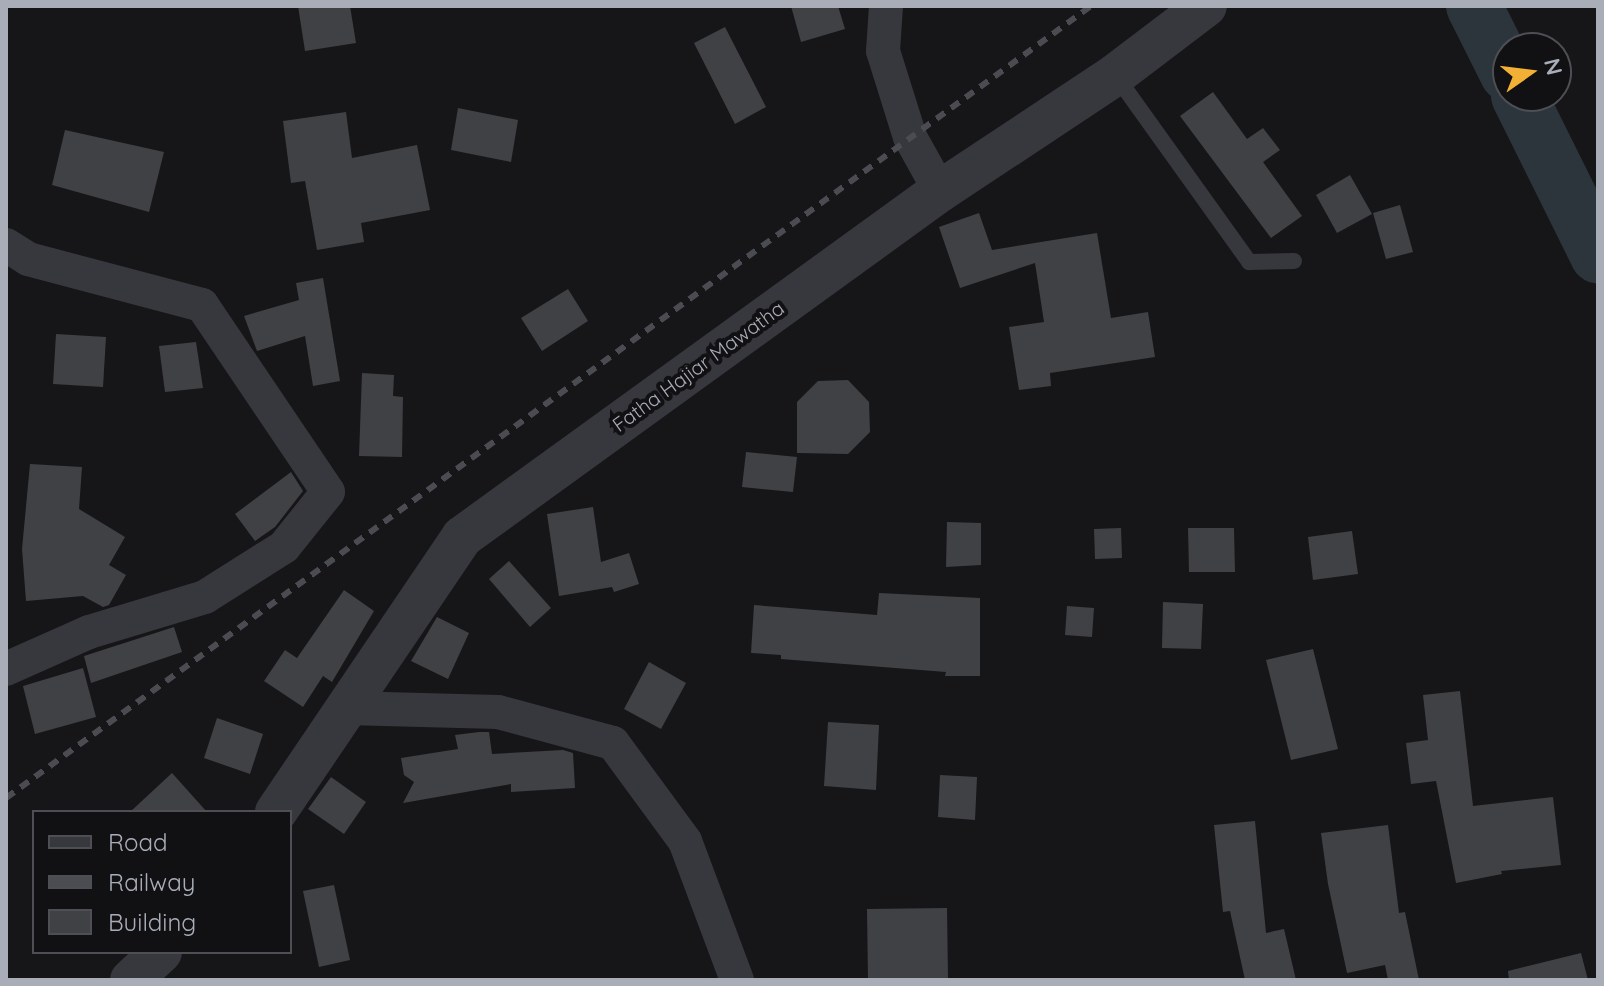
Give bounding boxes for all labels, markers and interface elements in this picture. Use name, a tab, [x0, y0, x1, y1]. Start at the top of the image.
north arrow	[1492, 32, 1572, 112]
text: N	[1538, 55, 1569, 78]
street label: Fatha Hajiar Mawatha	[608, 296, 788, 436]
legend	[32, 810, 292, 954]
text: Road	[108, 827, 168, 857]
text: Railway	[108, 867, 195, 897]
text: Building	[108, 907, 196, 937]

